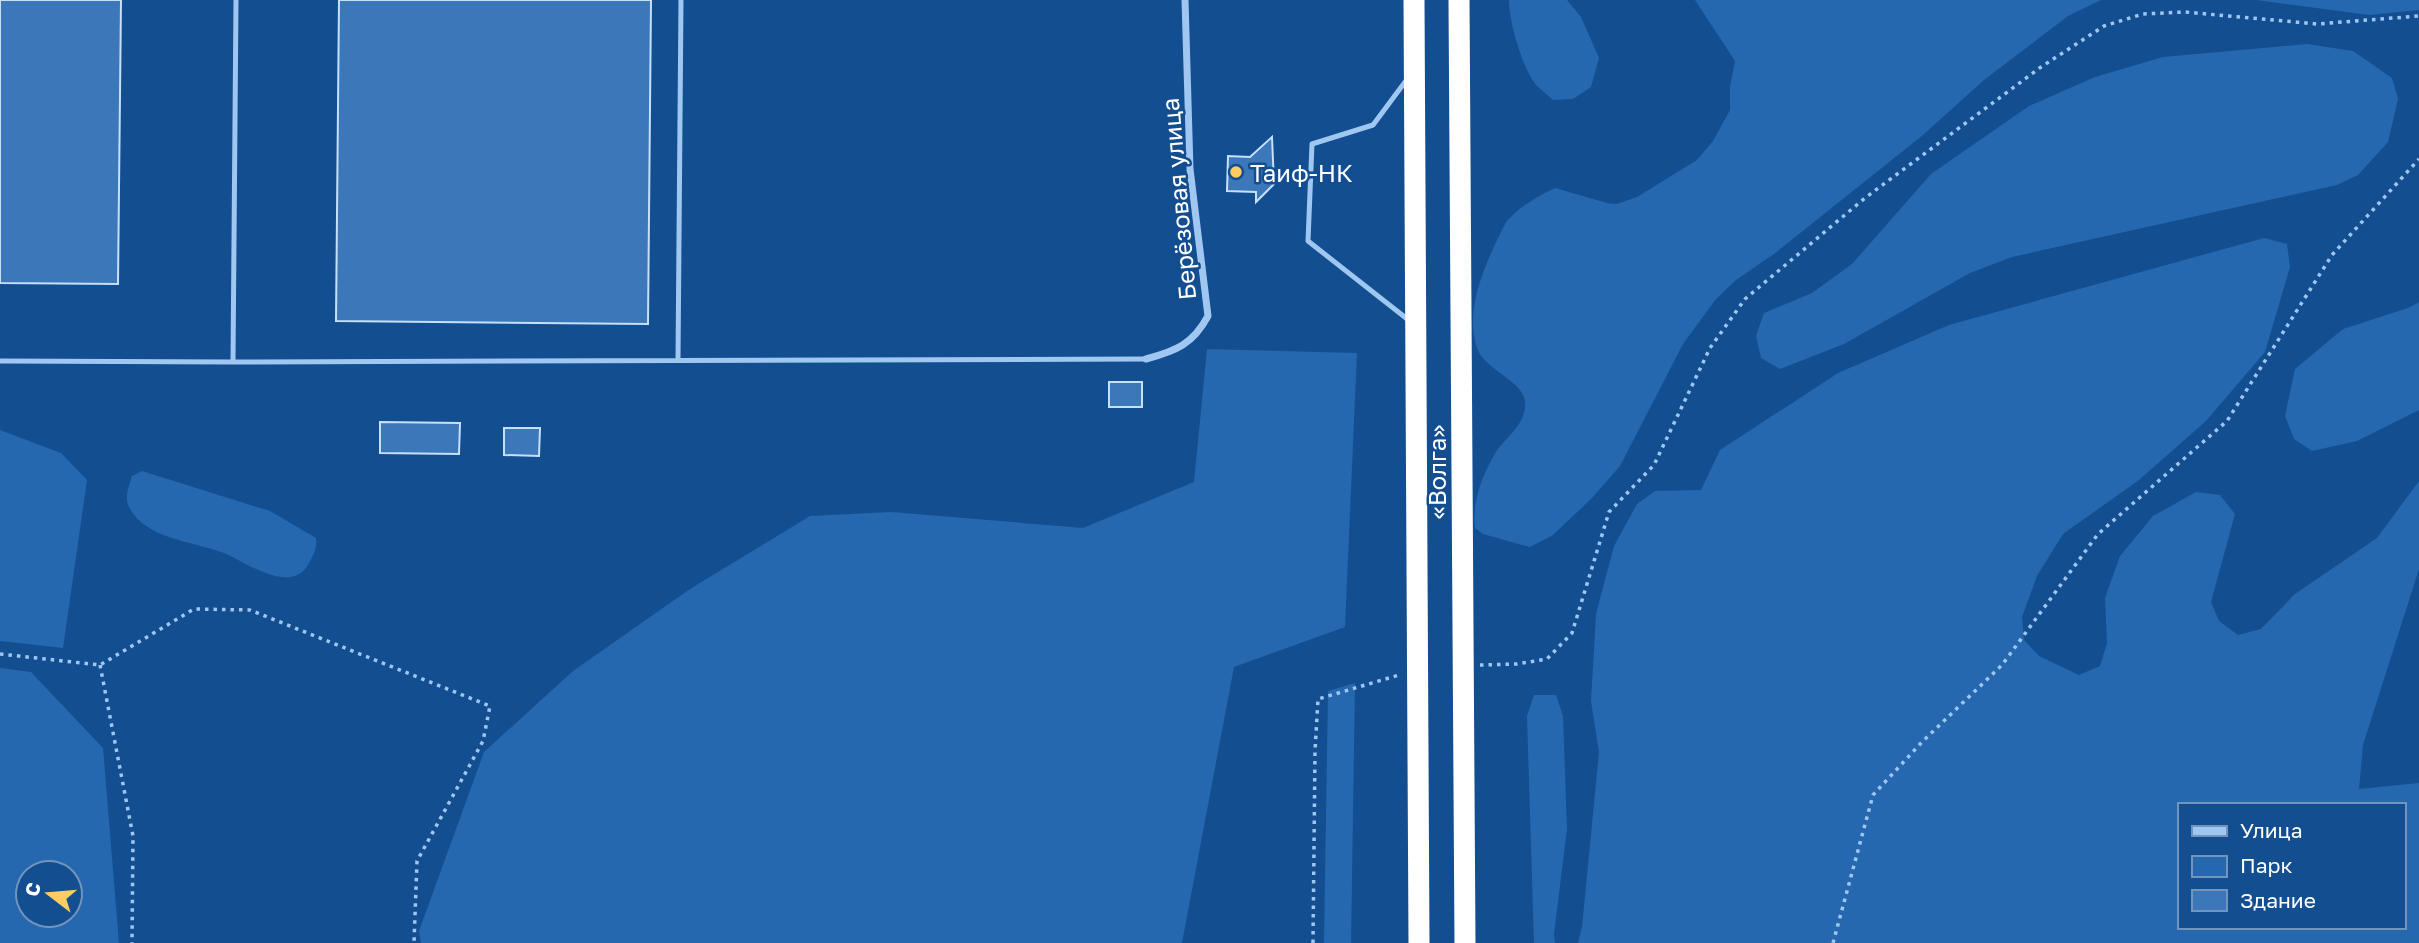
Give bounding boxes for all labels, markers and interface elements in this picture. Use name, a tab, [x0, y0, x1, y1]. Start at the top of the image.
street label: Берёзовая улица	[1155, 97, 1201, 301]
place label: Таиф-НК	[1250, 158, 1353, 187]
marker: Таиф-НК	[1228, 164, 1244, 180]
street label: «Волга»	[1422, 425, 1451, 519]
legend	[2178, 803, 2405, 929]
text: Улица	[2240, 817, 2303, 843]
text: Парк	[2240, 852, 2293, 878]
north arrow	[14, 859, 84, 929]
text: С	[19, 880, 45, 899]
text: Здание	[2240, 887, 2316, 913]

